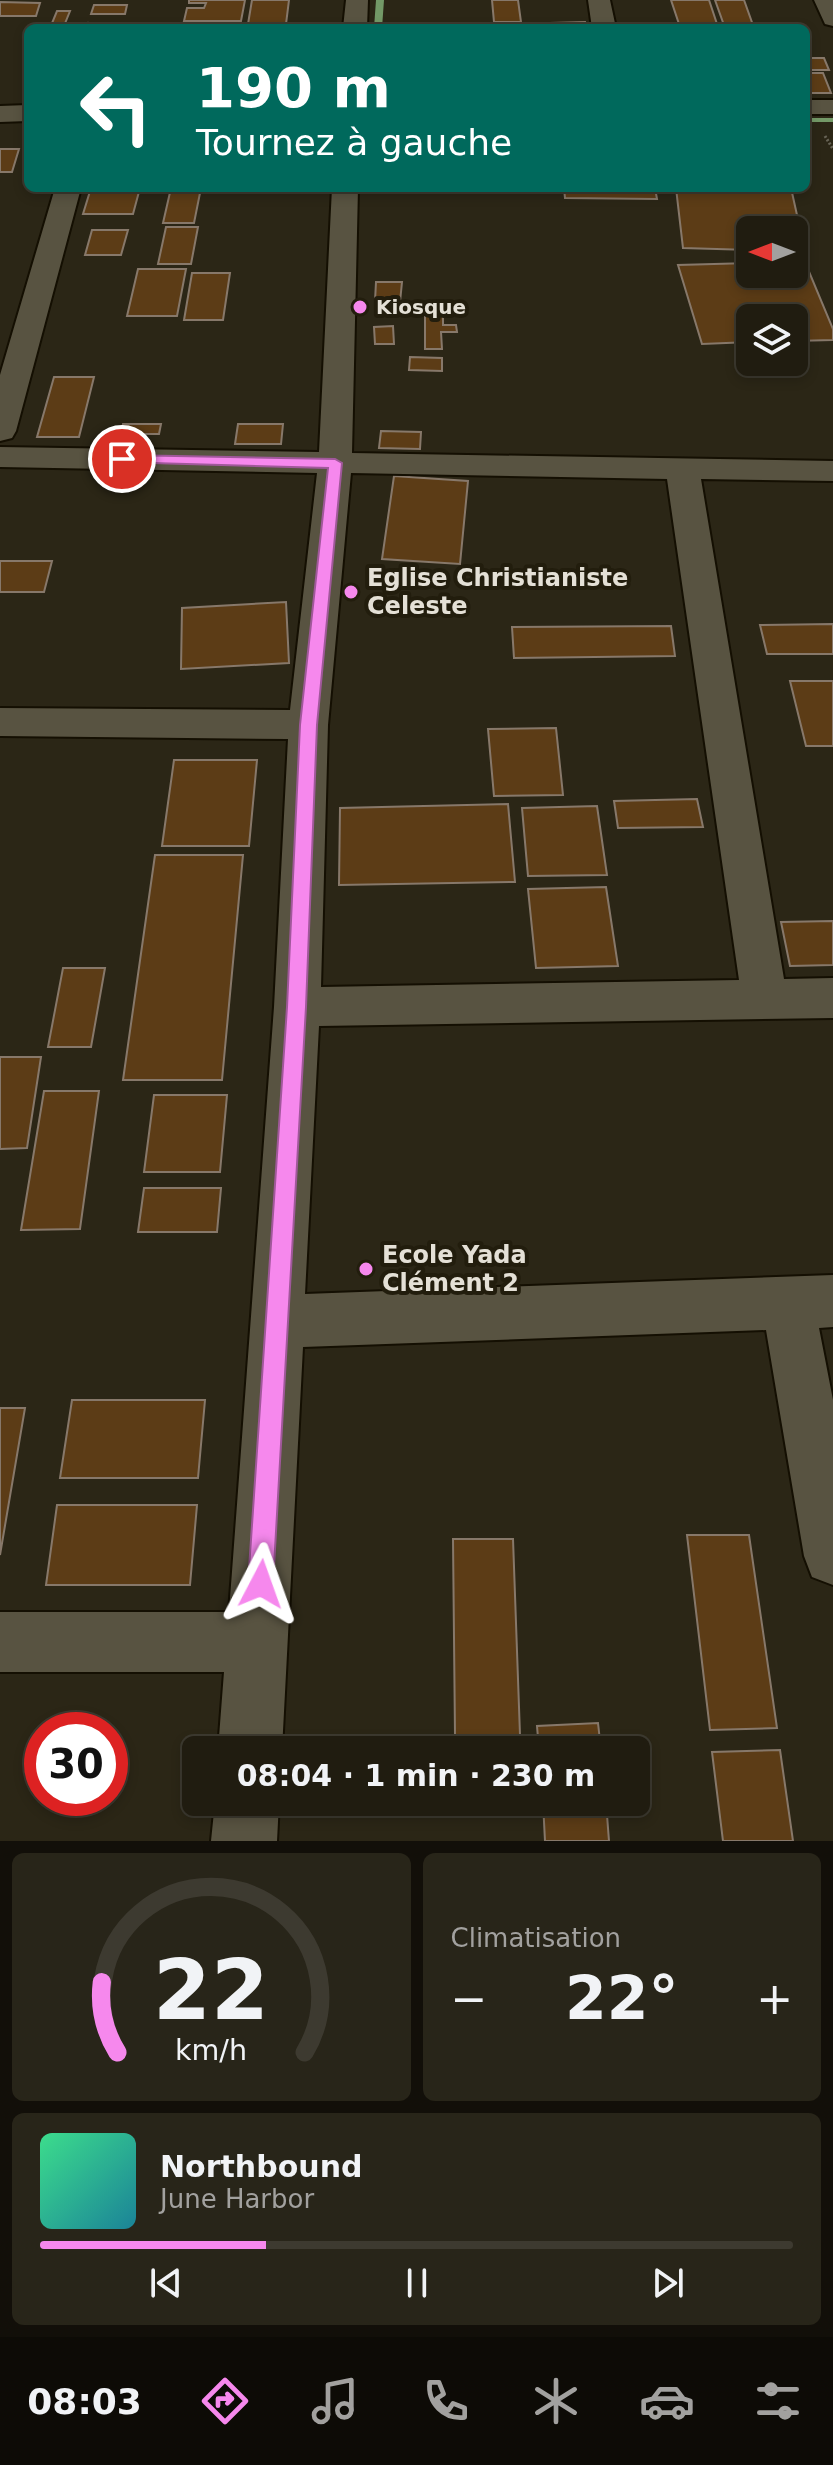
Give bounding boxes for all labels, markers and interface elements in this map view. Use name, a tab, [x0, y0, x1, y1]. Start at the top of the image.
text: 190 m	[196, 55, 391, 120]
icon: left	[64, 56, 168, 160]
text: Tournez à gauche	[196, 122, 512, 163]
north arrow	[736, 216, 808, 288]
map controls	[736, 216, 808, 376]
place label: Kiosque	[376, 295, 466, 319]
marker: Kiosque	[351, 298, 369, 316]
button: layers	[736, 304, 808, 376]
pin	[88, 425, 156, 493]
icon: arrive	[100, 437, 144, 481]
place label: Eglise Christianiste Celeste	[367, 564, 628, 620]
marker: Eglise Christianiste Celeste	[342, 583, 360, 601]
place label: Ecole Yada Clément 2	[382, 1241, 527, 1297]
marker: Ecole Yada Clément 2	[357, 1260, 375, 1278]
position arrow	[219, 1542, 303, 1626]
speed limit sign: 30	[24, 1712, 128, 1816]
text: 08:04 · 1 min · 230 m	[237, 1758, 595, 1793]
text: Climatisation	[451, 1923, 621, 1953]
text: 22	[153, 1942, 269, 2039]
text: 22°	[565, 1963, 679, 2033]
text: −	[451, 1973, 487, 2024]
text: +	[756, 1973, 793, 2024]
text: km/h	[175, 2033, 247, 2067]
text: Northbound	[160, 2149, 363, 2184]
text: June Harbor	[160, 2184, 314, 2214]
icon: previous	[144, 2261, 188, 2305]
icon: pause	[395, 2261, 439, 2305]
icon: next	[646, 2261, 690, 2305]
icon: directions	[197, 2373, 253, 2429]
icon: music	[307, 2373, 363, 2429]
icon: phone	[418, 2373, 474, 2429]
icon: climate	[528, 2373, 584, 2429]
icon: car	[639, 2373, 695, 2429]
icon: filters	[750, 2373, 806, 2429]
text: 08:03	[27, 2381, 142, 2422]

